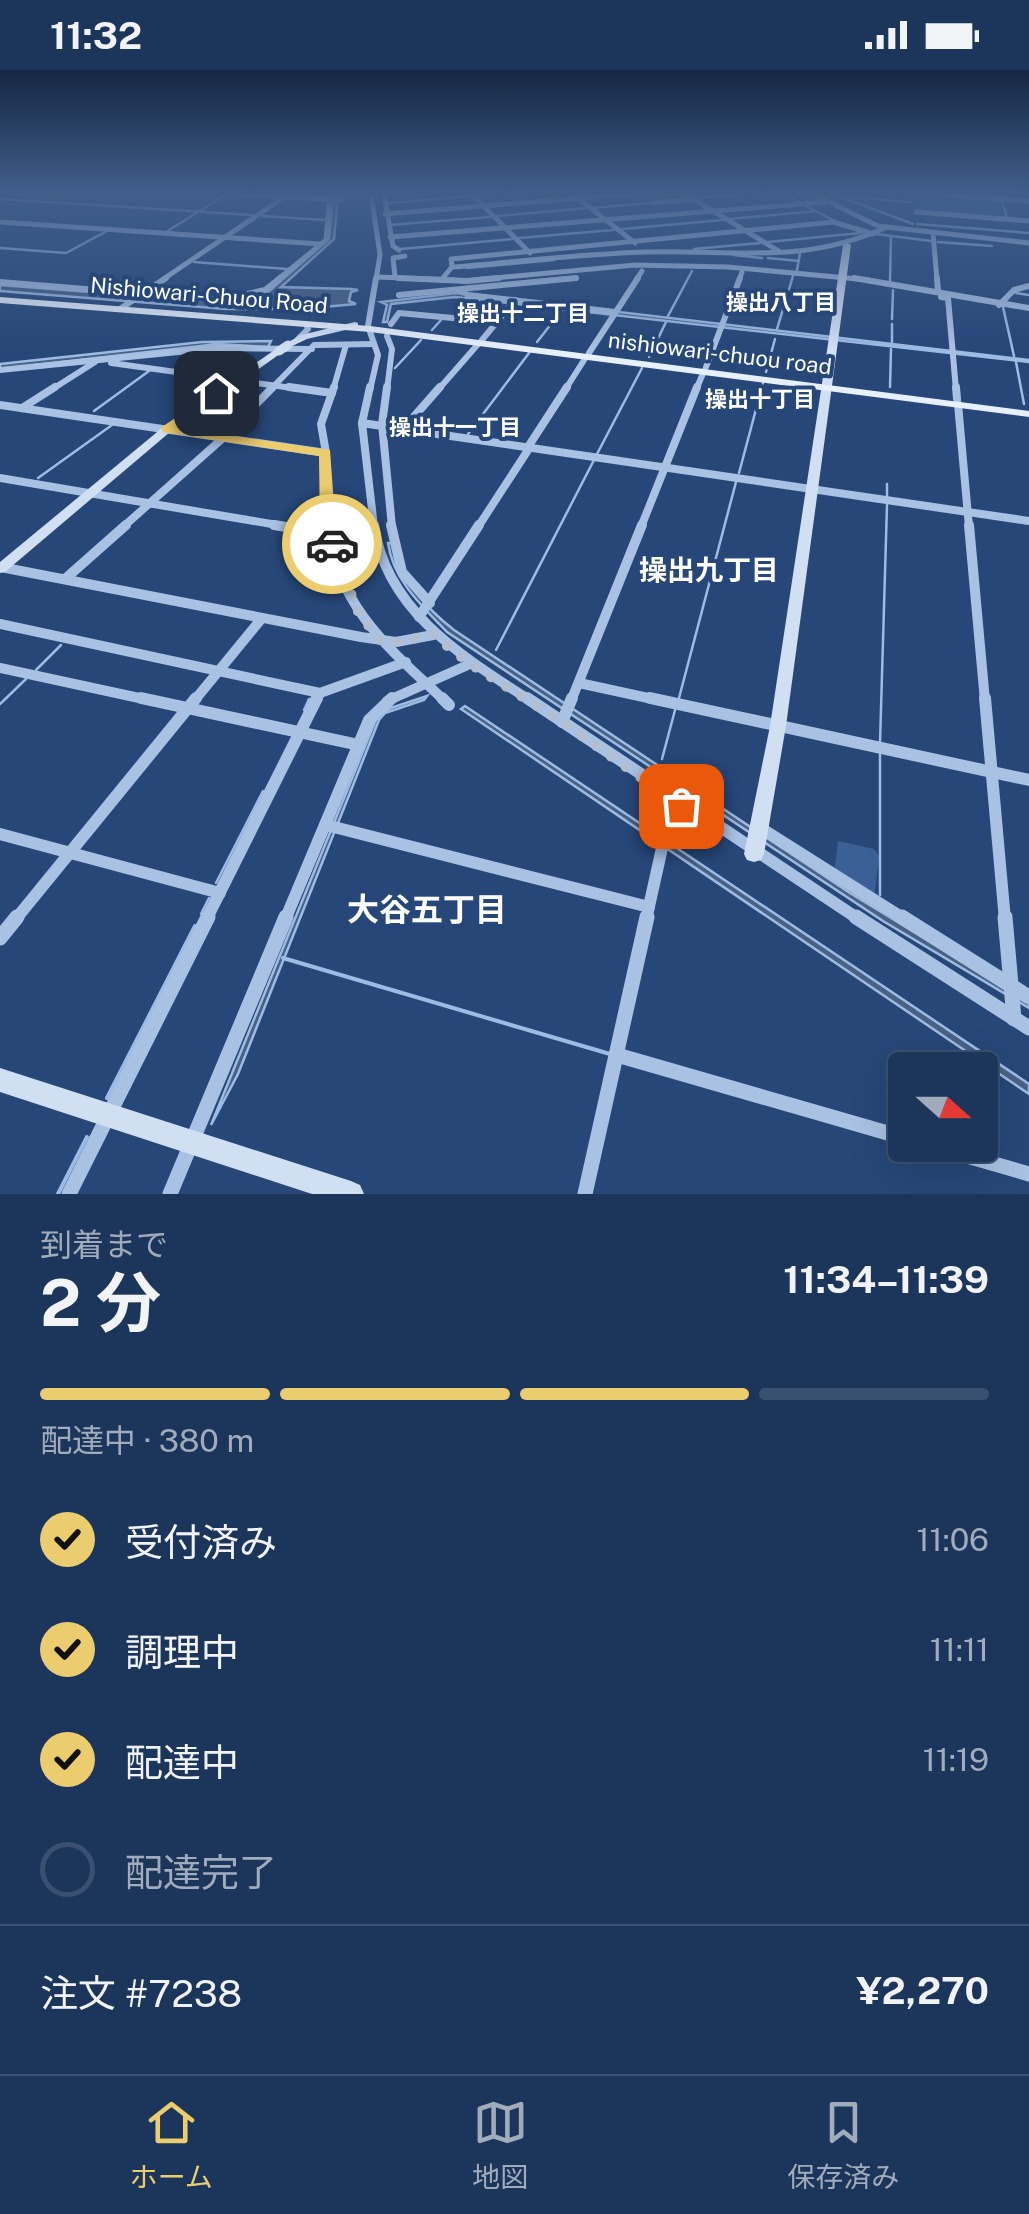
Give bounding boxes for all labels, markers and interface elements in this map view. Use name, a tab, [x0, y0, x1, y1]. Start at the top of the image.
text: 11:32	[50, 13, 142, 58]
street label: Nishiowari-Chuou Road	[89, 272, 329, 318]
district label: 操出八丁目	[726, 289, 836, 315]
district label: 操出十二丁目	[457, 300, 589, 326]
street label: nishiowari-chuou road	[607, 326, 833, 380]
pin	[174, 351, 259, 436]
icon: home	[189, 366, 244, 421]
district label: 操出十丁目	[705, 386, 815, 412]
district label: 操出十一丁目	[389, 414, 521, 440]
courier	[282, 494, 382, 594]
icon: car	[305, 517, 360, 572]
district label: 操出九丁目	[639, 553, 779, 586]
pin	[639, 764, 724, 849]
icon: bag	[654, 779, 709, 834]
district label: 大谷五丁目	[347, 891, 507, 928]
north arrow	[888, 1052, 998, 1162]
map controls	[888, 1052, 998, 1162]
text: 到着まで	[40, 1226, 168, 1263]
text: 11:34–11:39	[783, 1257, 989, 1302]
text: 2 分	[40, 1264, 161, 1341]
text: 配達中 · 380 m	[40, 1422, 254, 1459]
icon: check	[40, 1512, 95, 1567]
text: 受付済み	[125, 1520, 277, 1565]
text: 11:06	[916, 1521, 989, 1558]
icon: check	[40, 1622, 95, 1677]
text: 調理中	[125, 1630, 239, 1675]
text: 11:11	[930, 1631, 989, 1668]
icon: check	[40, 1732, 95, 1787]
text: 配達中	[125, 1740, 239, 1785]
text: 11:19	[923, 1741, 989, 1778]
text: 配達完了	[125, 1850, 277, 1895]
text: ¥2,270	[856, 1968, 989, 2013]
text: 注文 #7238	[40, 1971, 242, 2016]
tab: ホーム	[130, 2095, 213, 2195]
tab: 地図	[472, 2095, 528, 2195]
tab: 保存済み	[787, 2095, 899, 2195]

